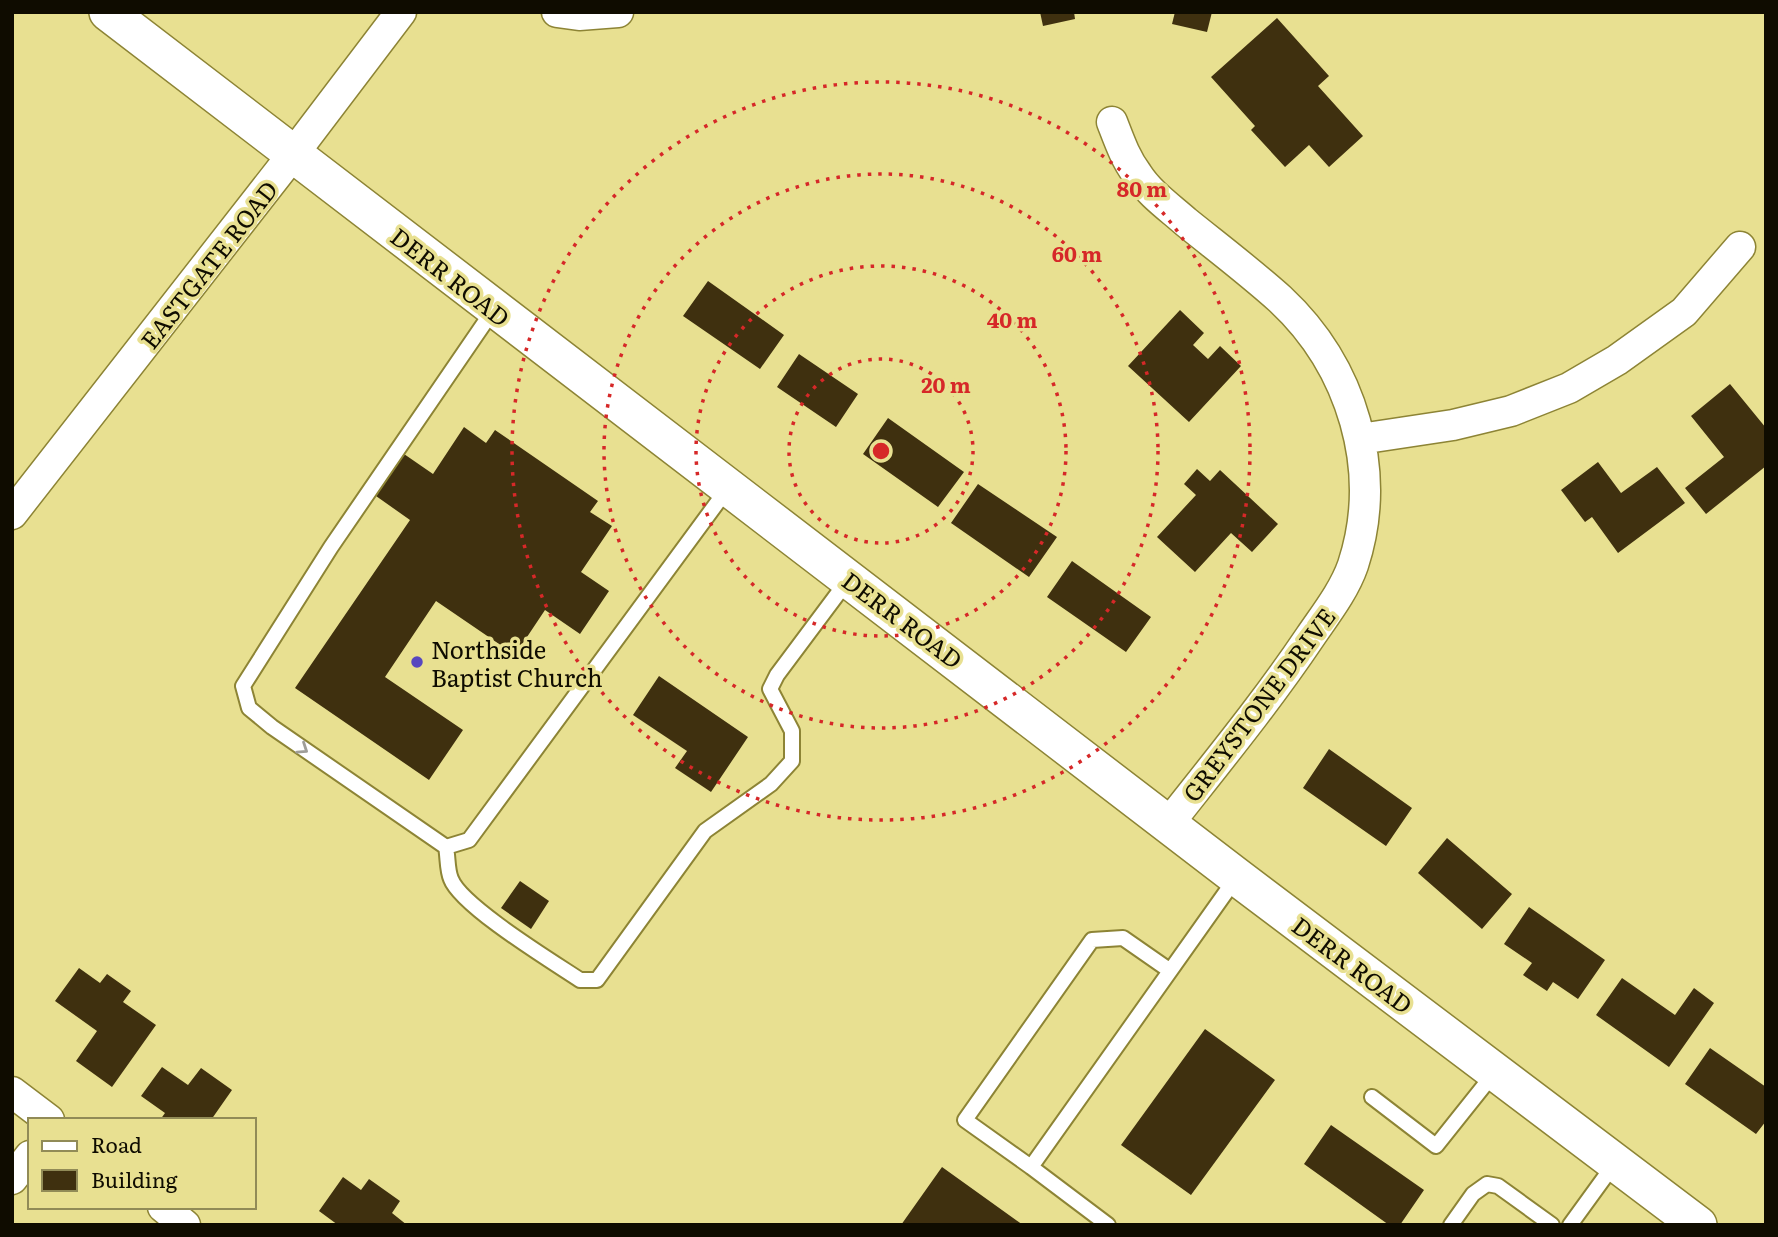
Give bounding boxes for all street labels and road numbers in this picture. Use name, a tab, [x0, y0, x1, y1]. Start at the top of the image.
street label: EASTGATE ROAD	[131, 172, 285, 356]
street label: DERR ROAD	[384, 218, 518, 334]
street label: DERR ROAD	[835, 562, 971, 676]
street label: GREYSTONE DRIVE	[1173, 600, 1343, 808]
street label: DERR ROAD	[1285, 907, 1421, 1021]

